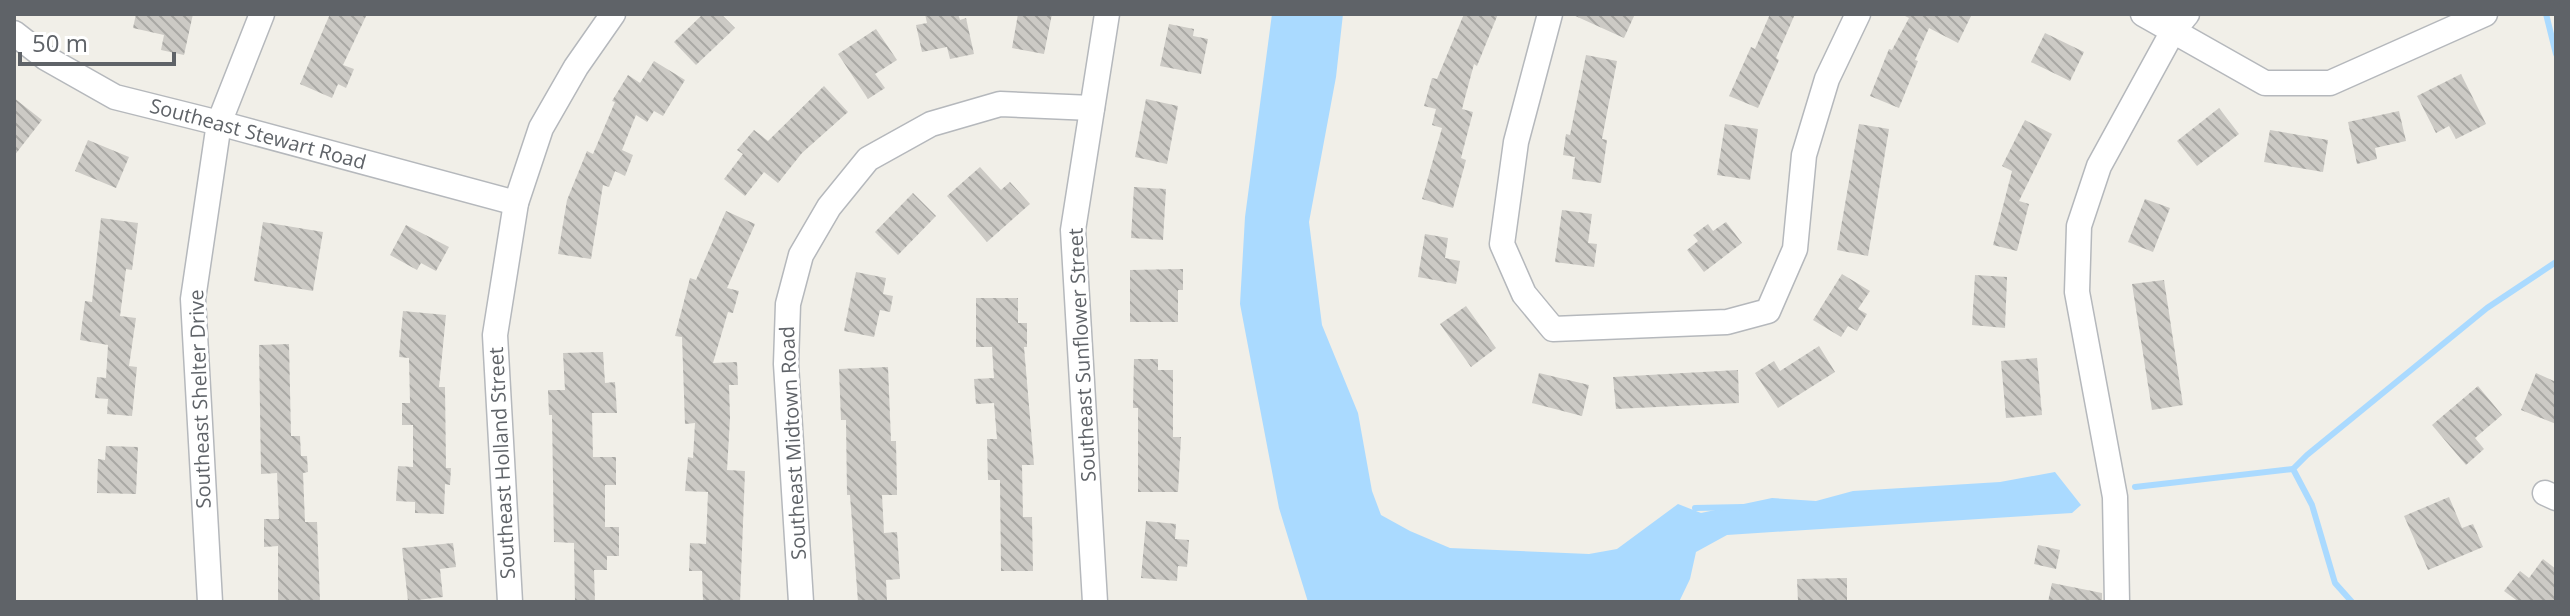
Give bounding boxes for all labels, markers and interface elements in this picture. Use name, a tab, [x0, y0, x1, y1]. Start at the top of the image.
scale bar	[20, 16, 174, 66]
text: 50 m	[32, 26, 88, 59]
street label: Southeast Stewart Road	[147, 92, 369, 175]
street label: Southeast Sunflower Street	[1061, 227, 1102, 483]
street label: Southeast Shelter Drive	[182, 289, 217, 509]
street label: Southeast Midtown Road	[773, 325, 812, 561]
street label: Southeast Holland Street	[482, 346, 521, 580]

